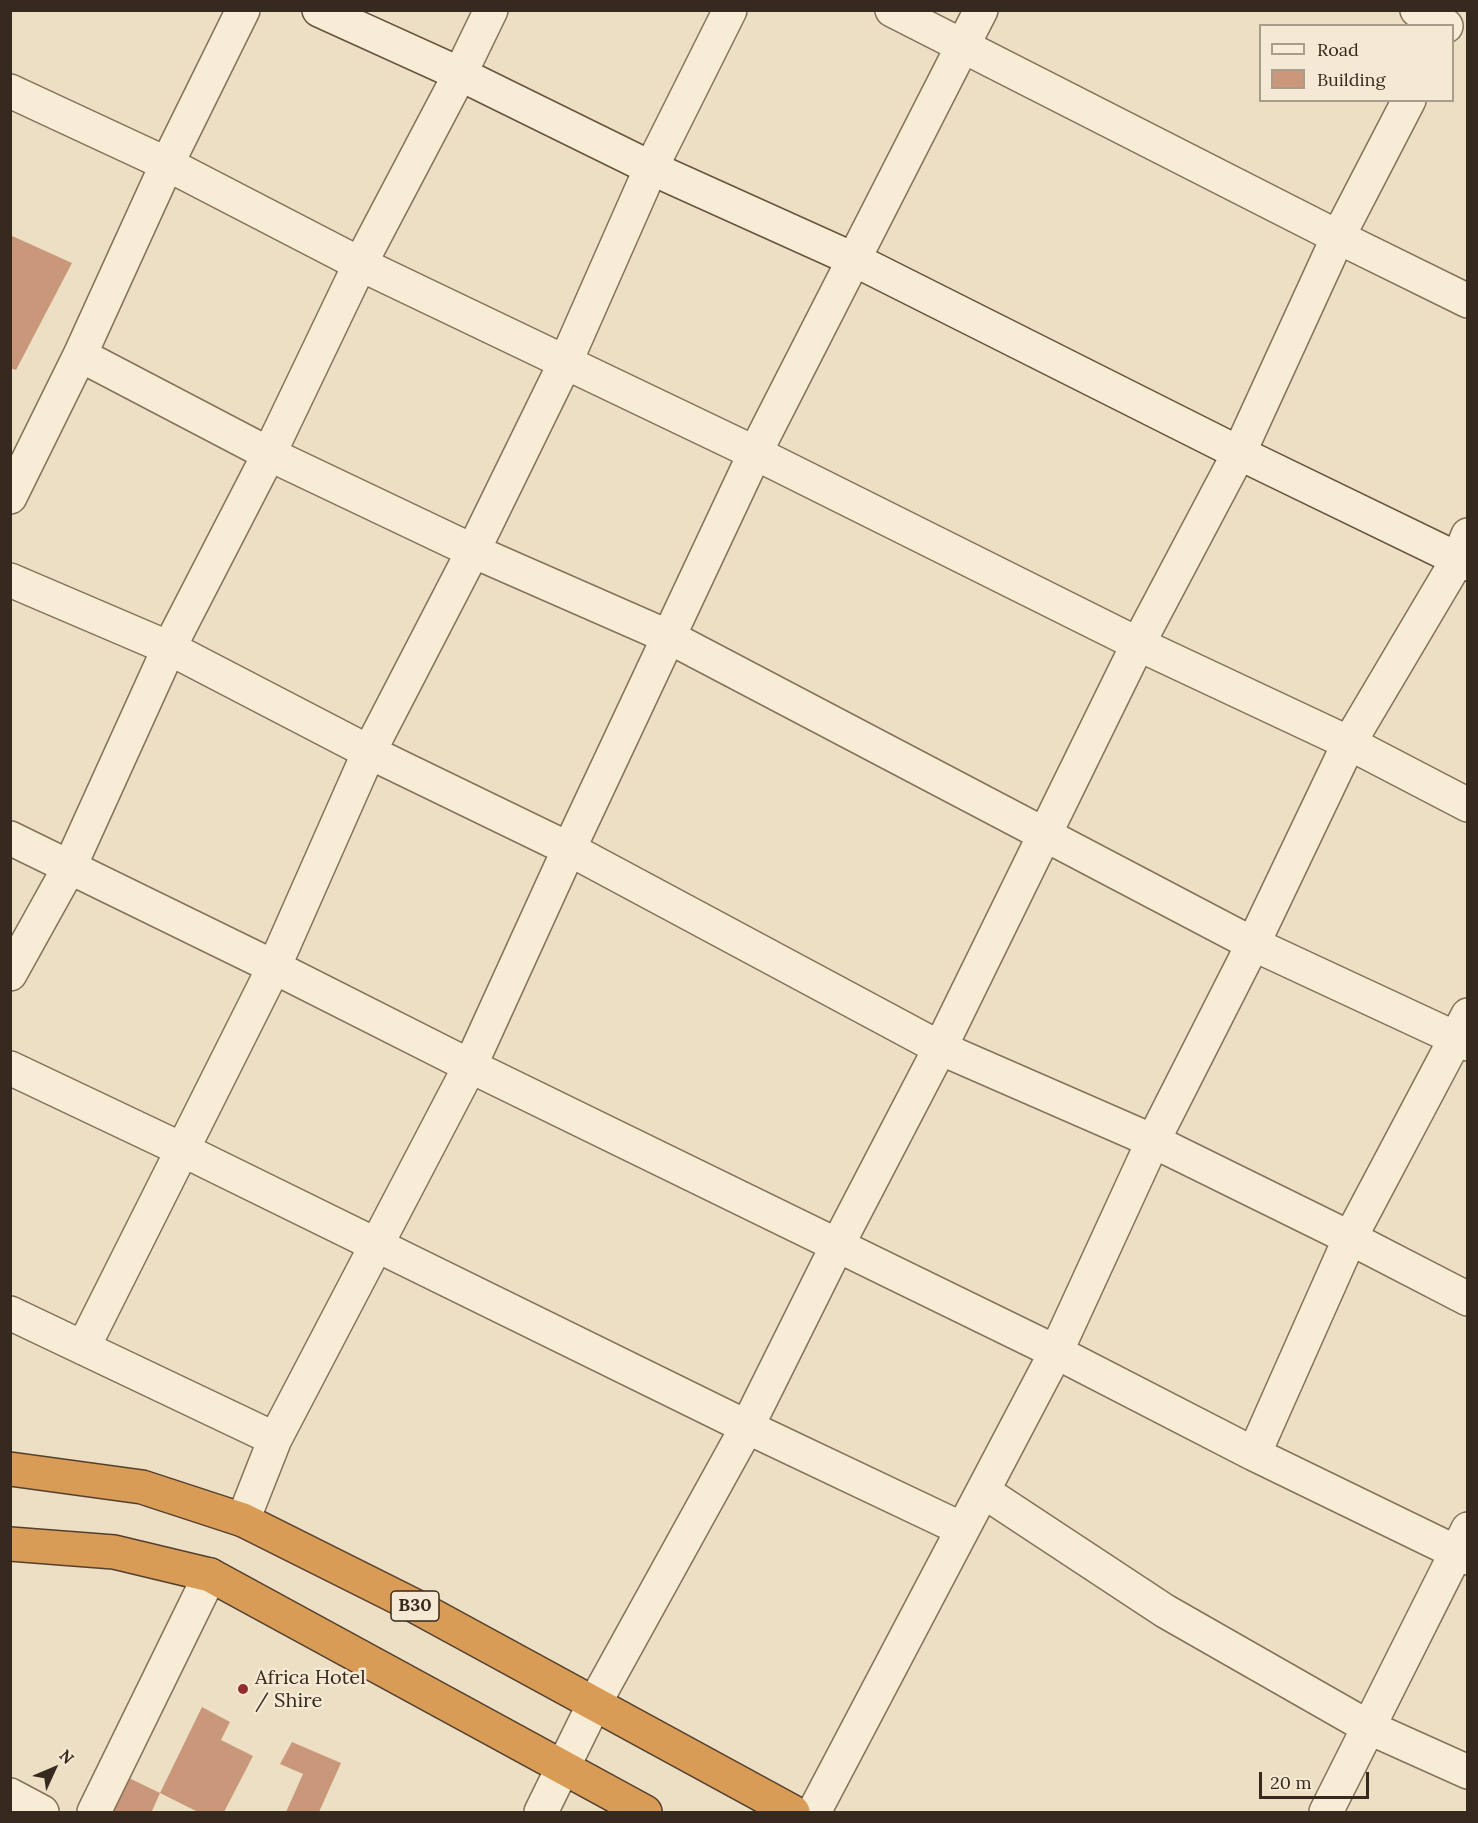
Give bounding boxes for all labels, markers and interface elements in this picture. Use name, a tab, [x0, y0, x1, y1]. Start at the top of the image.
legend	[1259, 24, 1454, 102]
text: Road	[1317, 38, 1359, 61]
text: Building	[1317, 68, 1385, 91]
road number: B30	[391, 1591, 439, 1621]
place label: Africa Hotel / Shire	[255, 1666, 366, 1713]
marker: Africa Hotel / Shire	[236, 1682, 250, 1696]
north arrow	[24, 1739, 84, 1799]
text: N	[55, 1745, 78, 1768]
scale bar	[1262, 1760, 1372, 1798]
text: 20 m	[1270, 1771, 1312, 1794]

